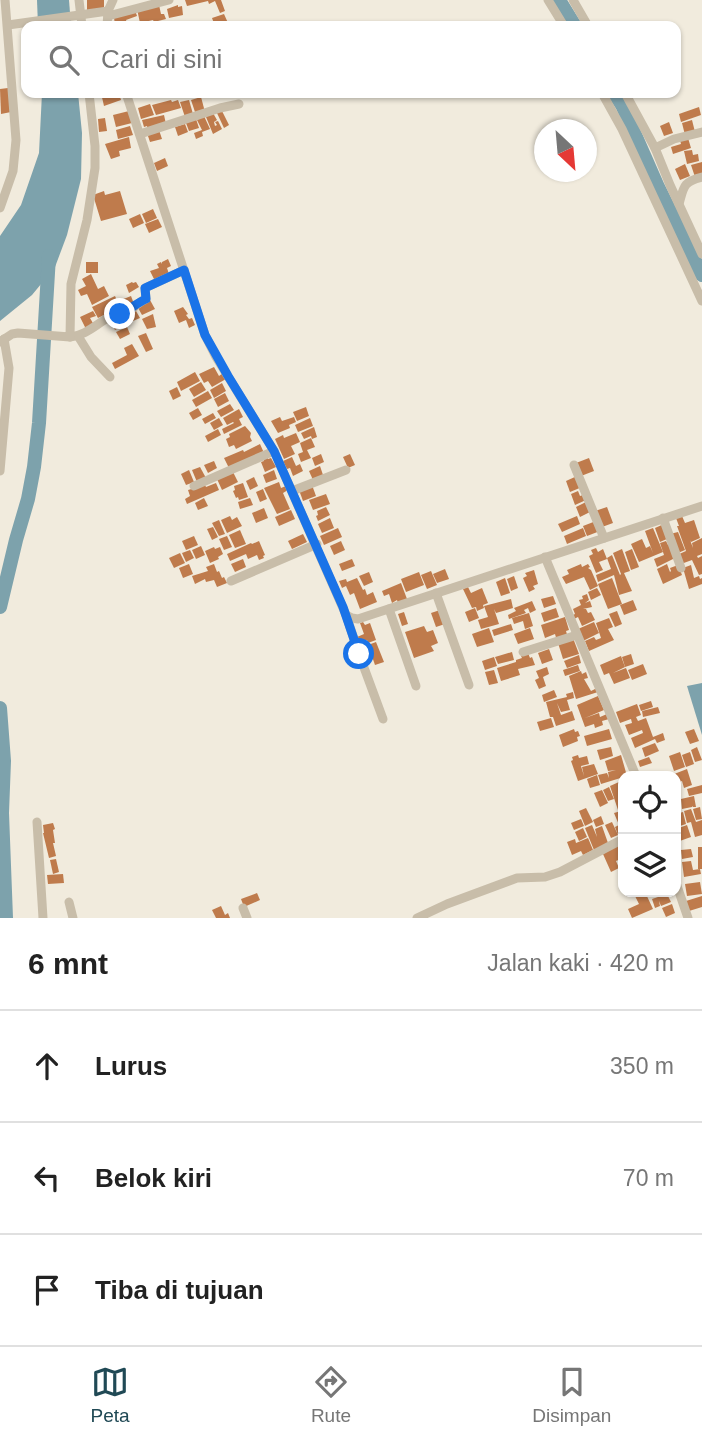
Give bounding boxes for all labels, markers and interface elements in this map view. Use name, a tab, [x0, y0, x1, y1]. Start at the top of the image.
search box	[21, 21, 681, 98]
icon: search	[45, 41, 83, 79]
text: Cari di sini	[101, 44, 222, 74]
north arrow	[534, 119, 597, 182]
route end	[104, 298, 135, 329]
route start	[343, 638, 374, 669]
map controls	[618, 771, 681, 897]
button: locate	[618, 771, 681, 834]
button: layers	[618, 834, 681, 897]
text: 6 mnt	[28, 947, 108, 980]
text: Jalan kaki · 420 m	[487, 950, 674, 976]
icon: ahead	[28, 1047, 66, 1085]
text: Lurus	[95, 1051, 167, 1081]
text: 350 m	[610, 1053, 674, 1079]
icon: left	[28, 1159, 66, 1197]
text: Belok kiri	[95, 1163, 212, 1193]
text: 70 m	[623, 1165, 674, 1191]
icon: arrive	[28, 1271, 66, 1309]
text: Tiba di tujuan	[95, 1275, 264, 1305]
tab: Peta	[91, 1363, 130, 1427]
tab: Rute	[311, 1363, 351, 1427]
tab: Disimpan	[532, 1363, 611, 1427]

